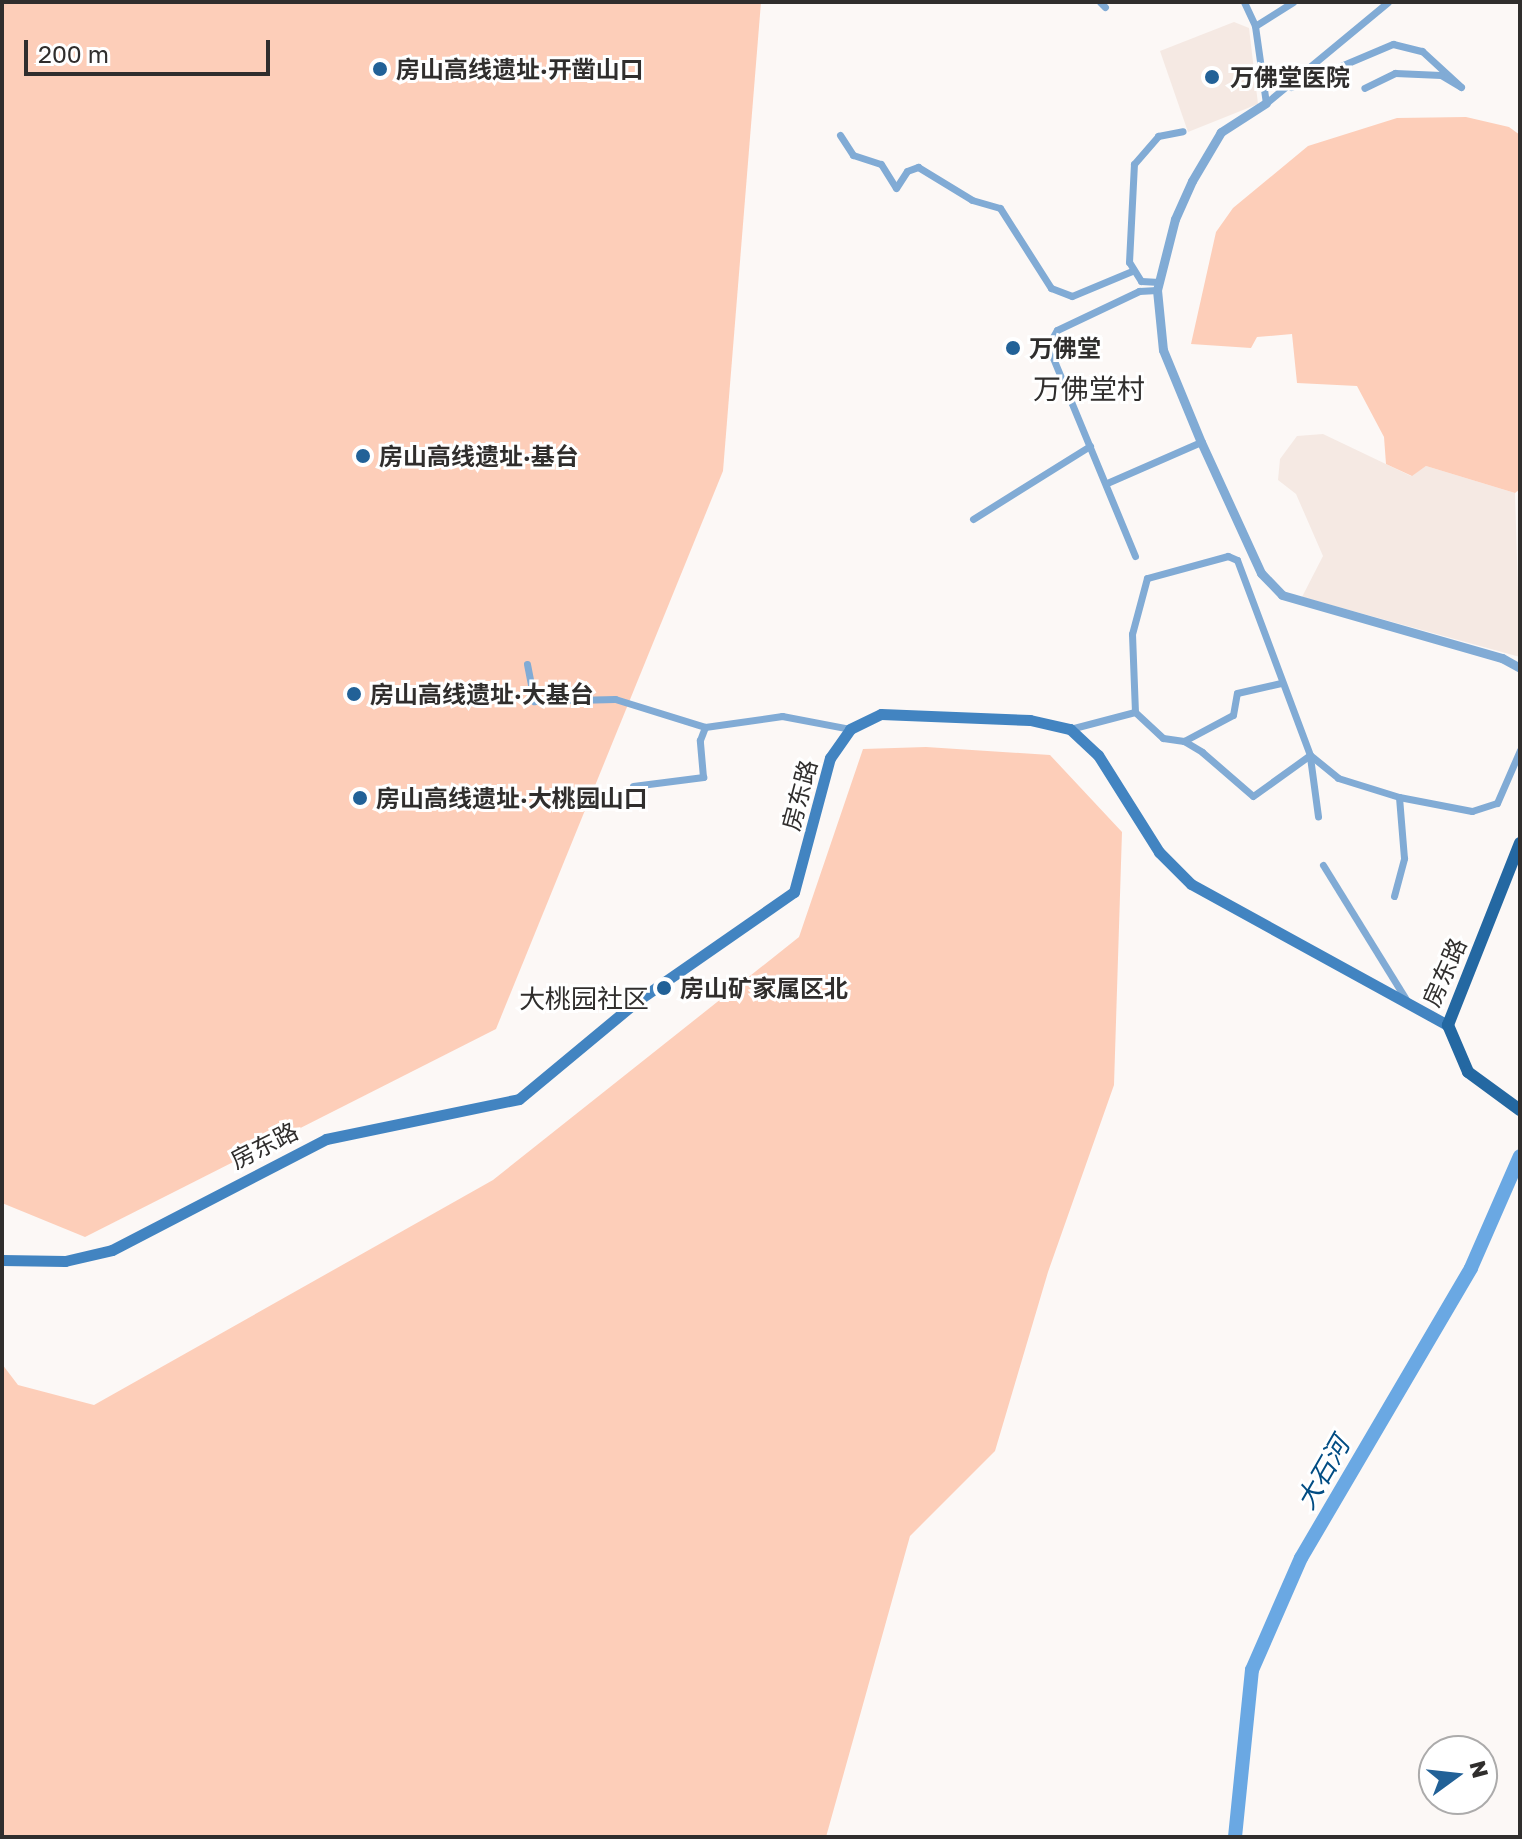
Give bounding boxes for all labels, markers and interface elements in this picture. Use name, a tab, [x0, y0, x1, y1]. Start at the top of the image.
scale bar	[28, 24, 274, 74]
text: 200 m	[38, 39, 109, 68]
place label: 房山高线遗址·开凿山口	[396, 55, 644, 83]
marker: 房山高线遗址·开凿山口	[371, 60, 389, 78]
place label: 万佛堂医院	[1230, 63, 1350, 91]
marker: 万佛堂医院	[1201, 66, 1223, 88]
place label: 万佛堂	[1029, 334, 1101, 362]
marker: 万佛堂	[1004, 339, 1022, 357]
district label: 万佛堂村	[1033, 372, 1145, 406]
place label: 房山高线遗址·基台	[379, 442, 579, 470]
marker: 房山高线遗址·基台	[354, 447, 372, 465]
place label: 房山高线遗址·大基台	[370, 680, 594, 708]
marker: 房山高线遗址·大基台	[345, 685, 363, 703]
street label: 房东路	[776, 756, 822, 834]
place label: 房山高线遗址·大桃园山口	[376, 784, 648, 812]
marker: 房山高线遗址·大桃园山口	[351, 789, 369, 807]
street label: 房东路	[1416, 933, 1472, 1011]
place label: 房山矿家属区北	[680, 974, 848, 1002]
marker: 房山矿家属区北	[655, 979, 673, 997]
district label: 大桃园社区	[519, 983, 649, 1015]
street label: 房东路	[225, 1116, 303, 1174]
water label: 大石河	[1290, 1431, 1356, 1515]
north arrow	[1418, 1735, 1498, 1815]
text: N	[1465, 1758, 1495, 1781]

